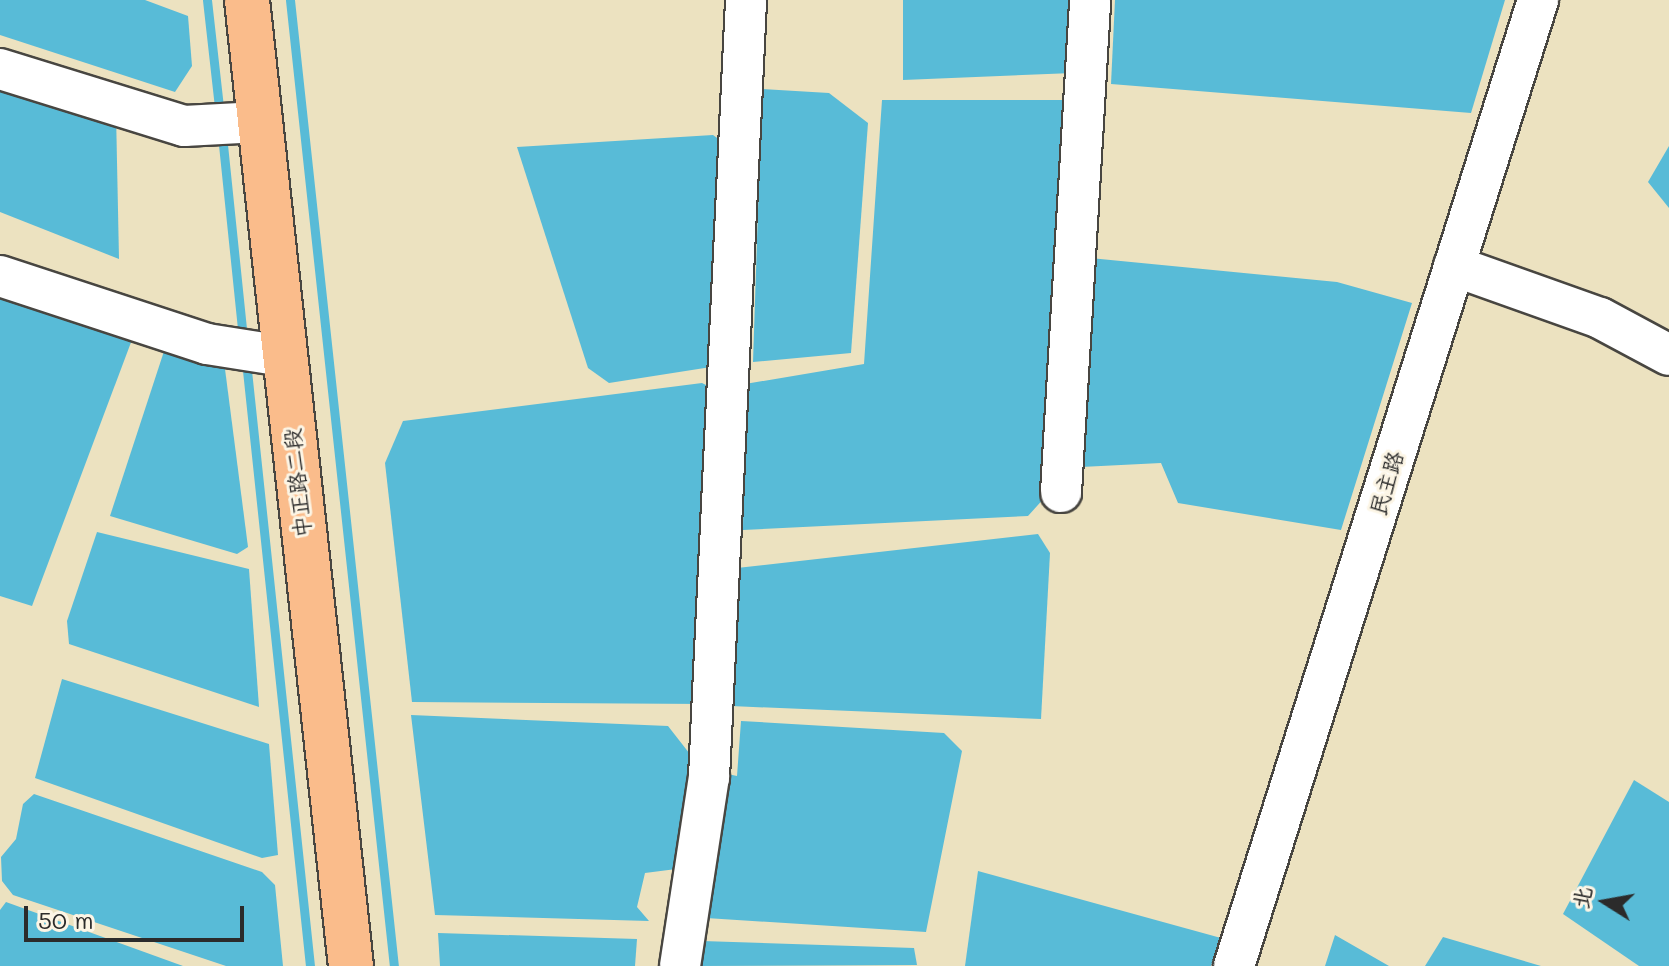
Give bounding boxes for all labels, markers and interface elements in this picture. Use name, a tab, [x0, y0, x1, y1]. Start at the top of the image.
street label: 中正路二段	[278, 427, 316, 539]
street label: 民主路	[1364, 448, 1408, 518]
north arrow	[1565, 862, 1645, 942]
text: 北	[1565, 884, 1597, 911]
scale bar	[28, 890, 248, 940]
text: 50 m	[38, 904, 94, 935]

